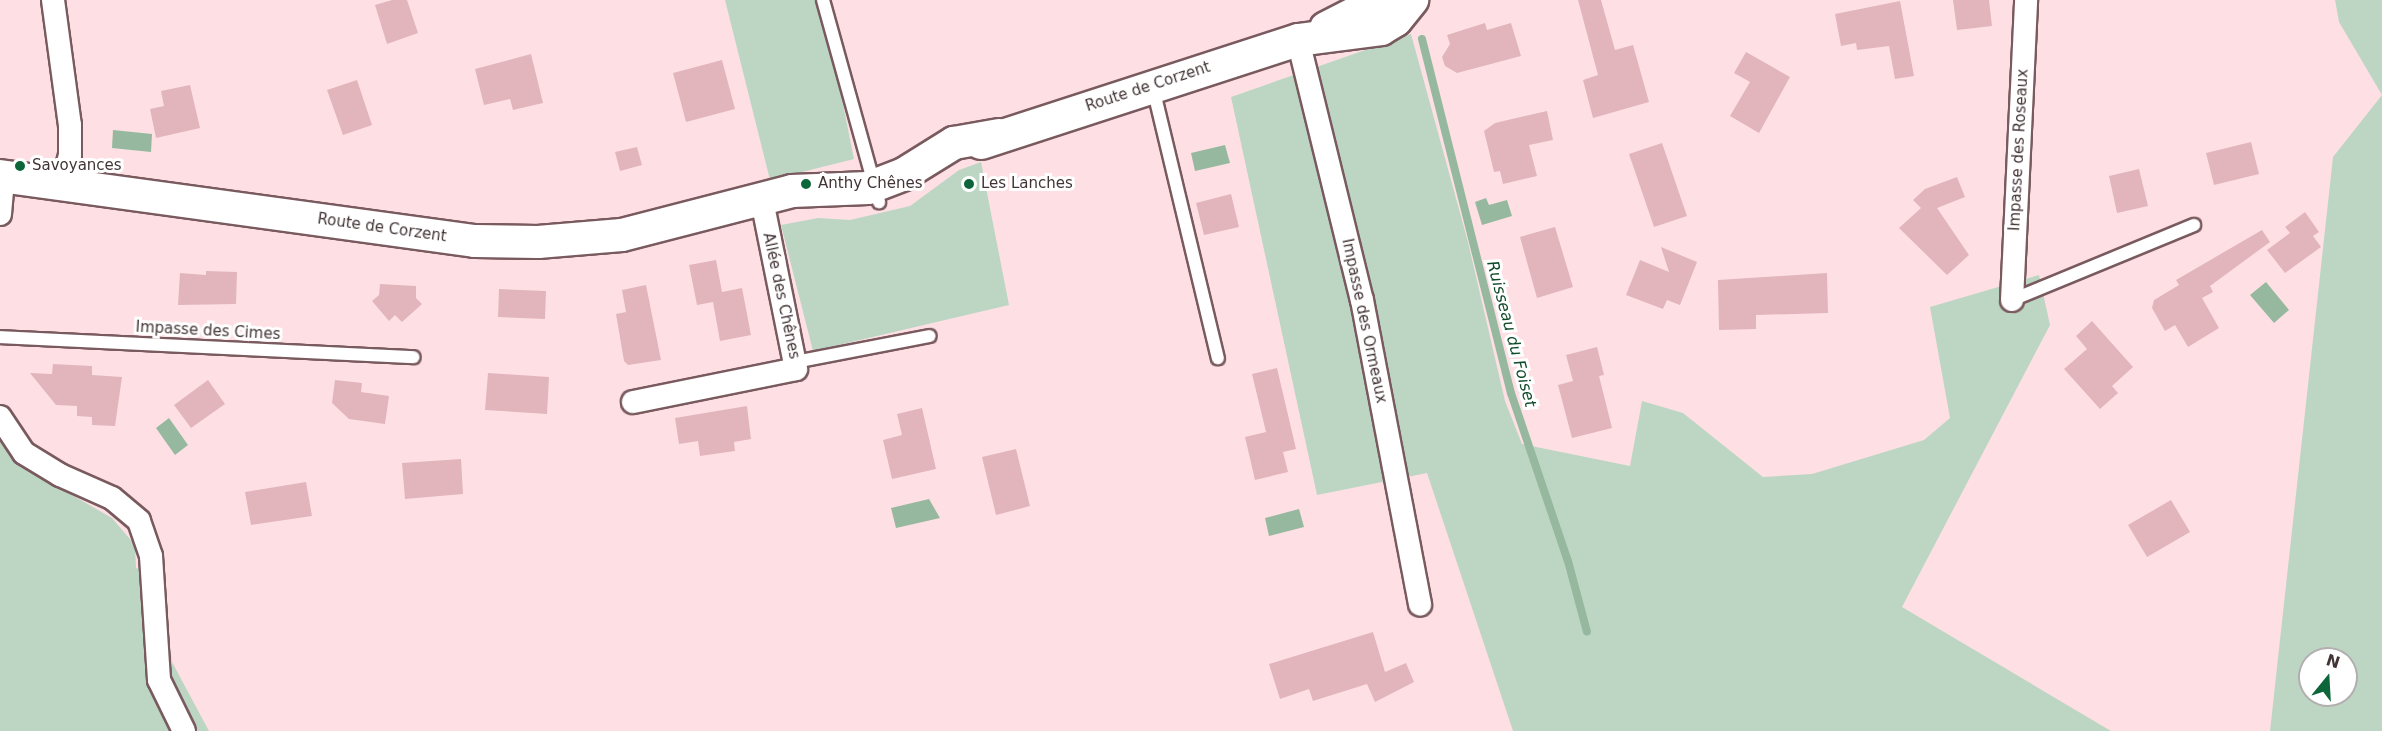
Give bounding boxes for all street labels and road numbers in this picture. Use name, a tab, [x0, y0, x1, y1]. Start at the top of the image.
street label: Route de Corzent	[1083, 58, 1213, 116]
street label: Impasse des Roseaux	[2006, 69, 2032, 231]
street label: Route de Corzent	[316, 210, 448, 246]
street label: Allée des Chênes	[759, 231, 803, 361]
street label: Impasse des Ormeaux	[1338, 237, 1390, 405]
street label: Impasse des Cimes	[135, 318, 281, 344]

